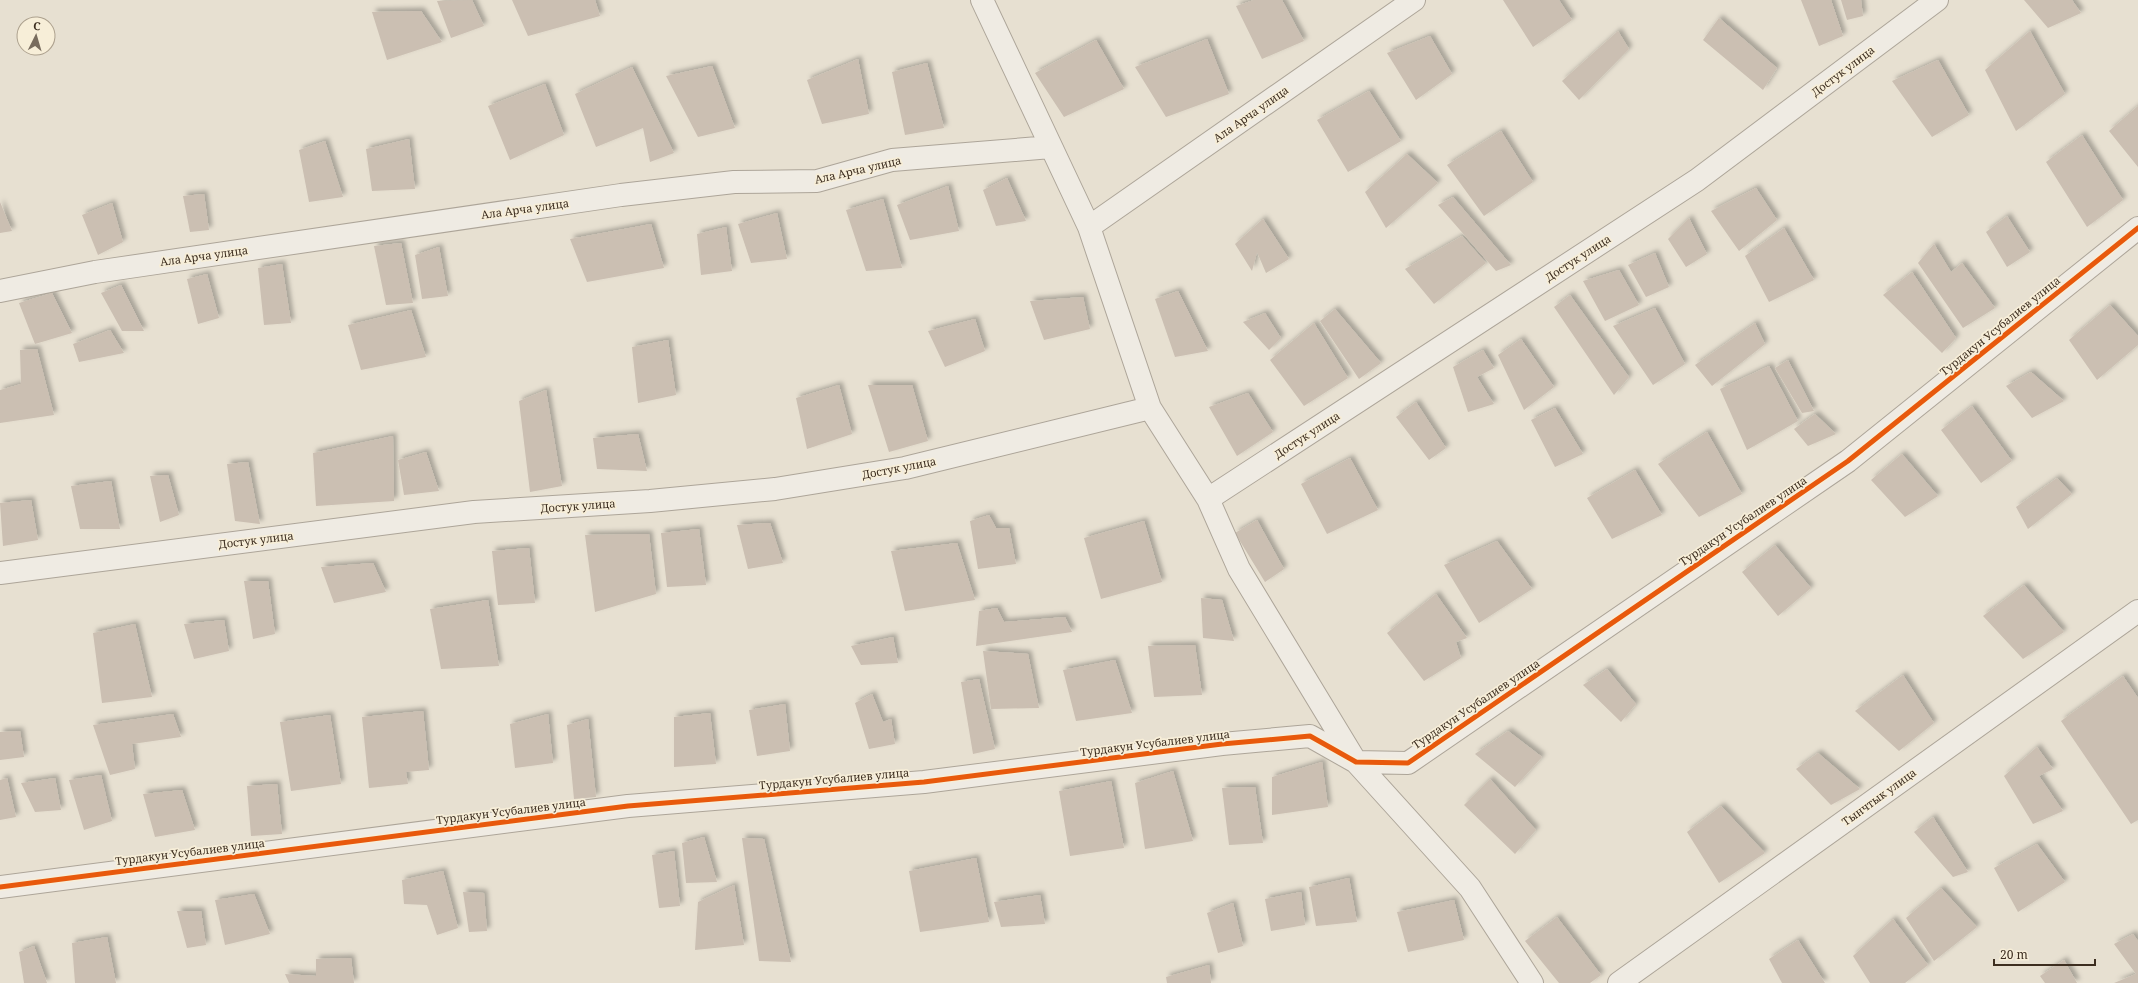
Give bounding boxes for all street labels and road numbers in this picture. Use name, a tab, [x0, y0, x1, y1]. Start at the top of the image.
street label: Достук улица	[1808, 42, 1877, 99]
street label: Ала Арча улица	[1210, 82, 1291, 145]
street label: Ала Арча улица	[813, 152, 903, 187]
street label: Ала Арча улица	[480, 195, 570, 222]
street label: Достук улица	[1542, 231, 1613, 284]
street label: Ала Арча улица	[159, 242, 249, 269]
street label: Турдакун Усубалиев улица	[1936, 272, 2063, 379]
street label: Достук улица	[1271, 408, 1342, 461]
street label: Достук улица	[860, 453, 937, 482]
street label: Турдакун Усубалиев улица	[1676, 472, 1809, 569]
street label: Достук улица	[540, 495, 616, 516]
street label: Достук улица	[218, 527, 294, 552]
street label: Турдакун Усубалиев улица	[1409, 655, 1542, 752]
street label: Турдакун Усубалиев улица	[1079, 726, 1231, 759]
street label: Турдакун Усубалиев улица	[758, 764, 910, 793]
street label: Тынчтык улица	[1839, 765, 1919, 829]
street label: Турдакун Усубалиев улица	[435, 794, 587, 827]
street label: Турдакун Усубалиев улица	[114, 835, 266, 868]

